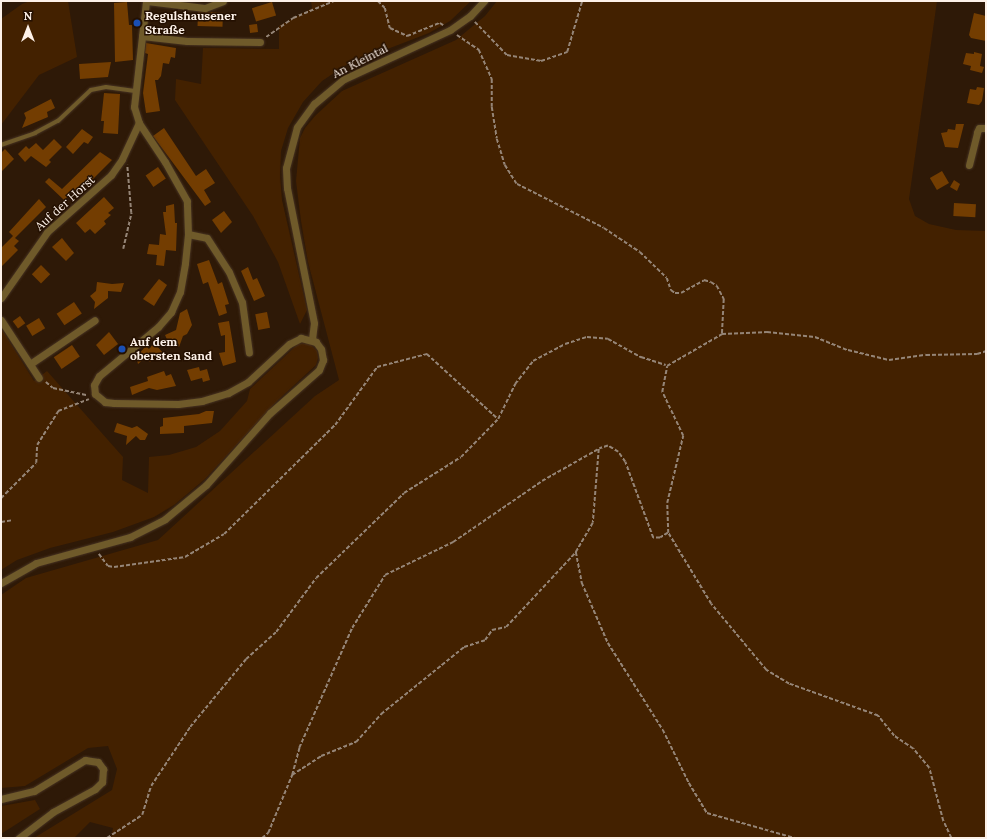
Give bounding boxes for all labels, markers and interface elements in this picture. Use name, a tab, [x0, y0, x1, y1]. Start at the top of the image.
north arrow	[8, 8, 48, 48]
text: N	[24, 9, 32, 23]
place label: Regulshausener Straße	[145, 9, 236, 37]
marker: Regulshausener Straße	[132, 18, 142, 28]
street label: An Kleintal	[330, 41, 390, 81]
street label: Auf der Horst	[32, 172, 98, 234]
place label: Auf dem obersten Sand	[130, 335, 212, 363]
marker: Auf dem obersten Sand	[117, 344, 127, 354]

